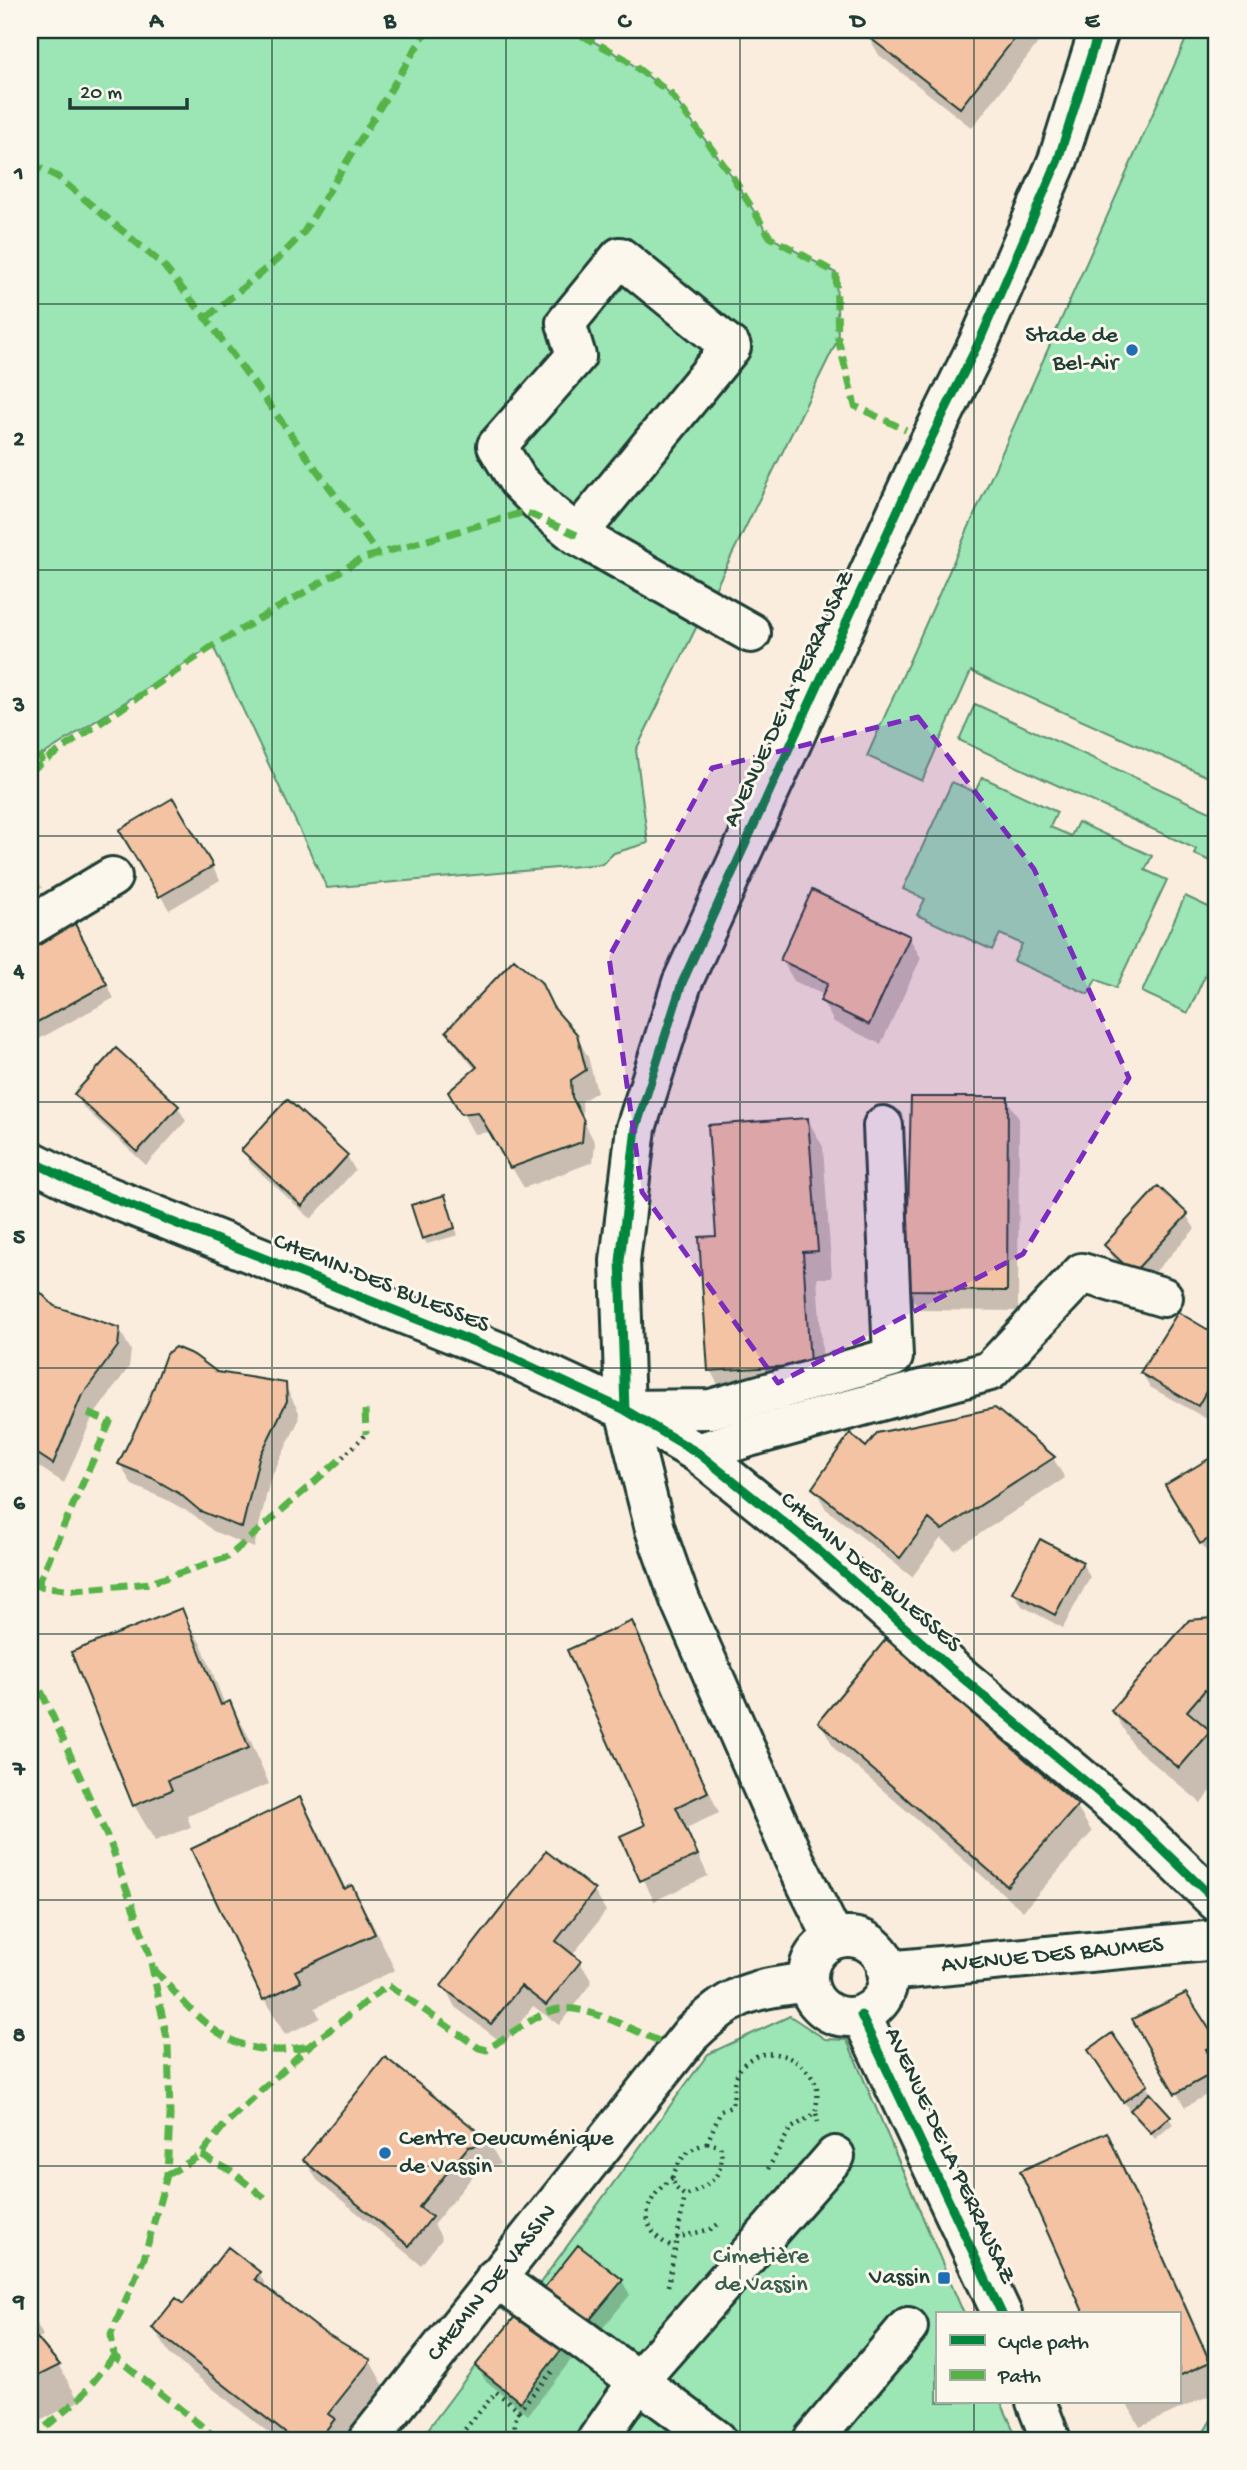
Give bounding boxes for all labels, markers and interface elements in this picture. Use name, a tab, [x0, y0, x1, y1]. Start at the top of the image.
text: A	[148, 9, 164, 36]
text: B	[383, 9, 397, 36]
text: C	[618, 9, 633, 36]
text: D	[849, 9, 867, 36]
text: E	[1085, 9, 1101, 36]
scale bar	[70, 66, 187, 110]
text: 20 m	[80, 82, 122, 107]
text: 1	[13, 161, 24, 188]
place label: Stade de Bel-Air	[1025, 322, 1120, 379]
marker: Stade de Bel-Air	[1124, 342, 1140, 358]
text: 2	[13, 427, 25, 454]
street label: AVENUE DE LA PERRAUSAZ	[718, 566, 862, 832]
text: 3	[12, 693, 25, 720]
text: 4	[13, 959, 25, 986]
text: 5	[13, 1225, 25, 1252]
street label: CHEMIN DES BULESSES	[268, 1227, 494, 1341]
street label: CHEMIN DES BULESSES	[773, 1486, 967, 1660]
text: 6	[13, 1491, 26, 1518]
text: 7	[12, 1757, 26, 1784]
street label: AVENUE DES BAUMES	[940, 1931, 1166, 1980]
text: 8	[13, 2023, 26, 2050]
street label: AVENUE DE LA PERRAUSAZ	[877, 2023, 1021, 2289]
place label: Centre Oeucuménique de Vassin	[399, 2125, 614, 2182]
marker: Centre Oeucuménique de Vassin	[377, 2145, 393, 2161]
street label: CHEMIN DE VASSIN	[421, 2199, 564, 2368]
park label: Cimetière de Vassin	[713, 2243, 810, 2300]
place label: Vassin	[868, 2264, 931, 2293]
marker: Vassin	[936, 2270, 952, 2286]
text: 9	[12, 2289, 25, 2316]
legend	[936, 2312, 1180, 2404]
text: Cycle path	[998, 2332, 1089, 2357]
text: Path	[997, 2366, 1041, 2391]

